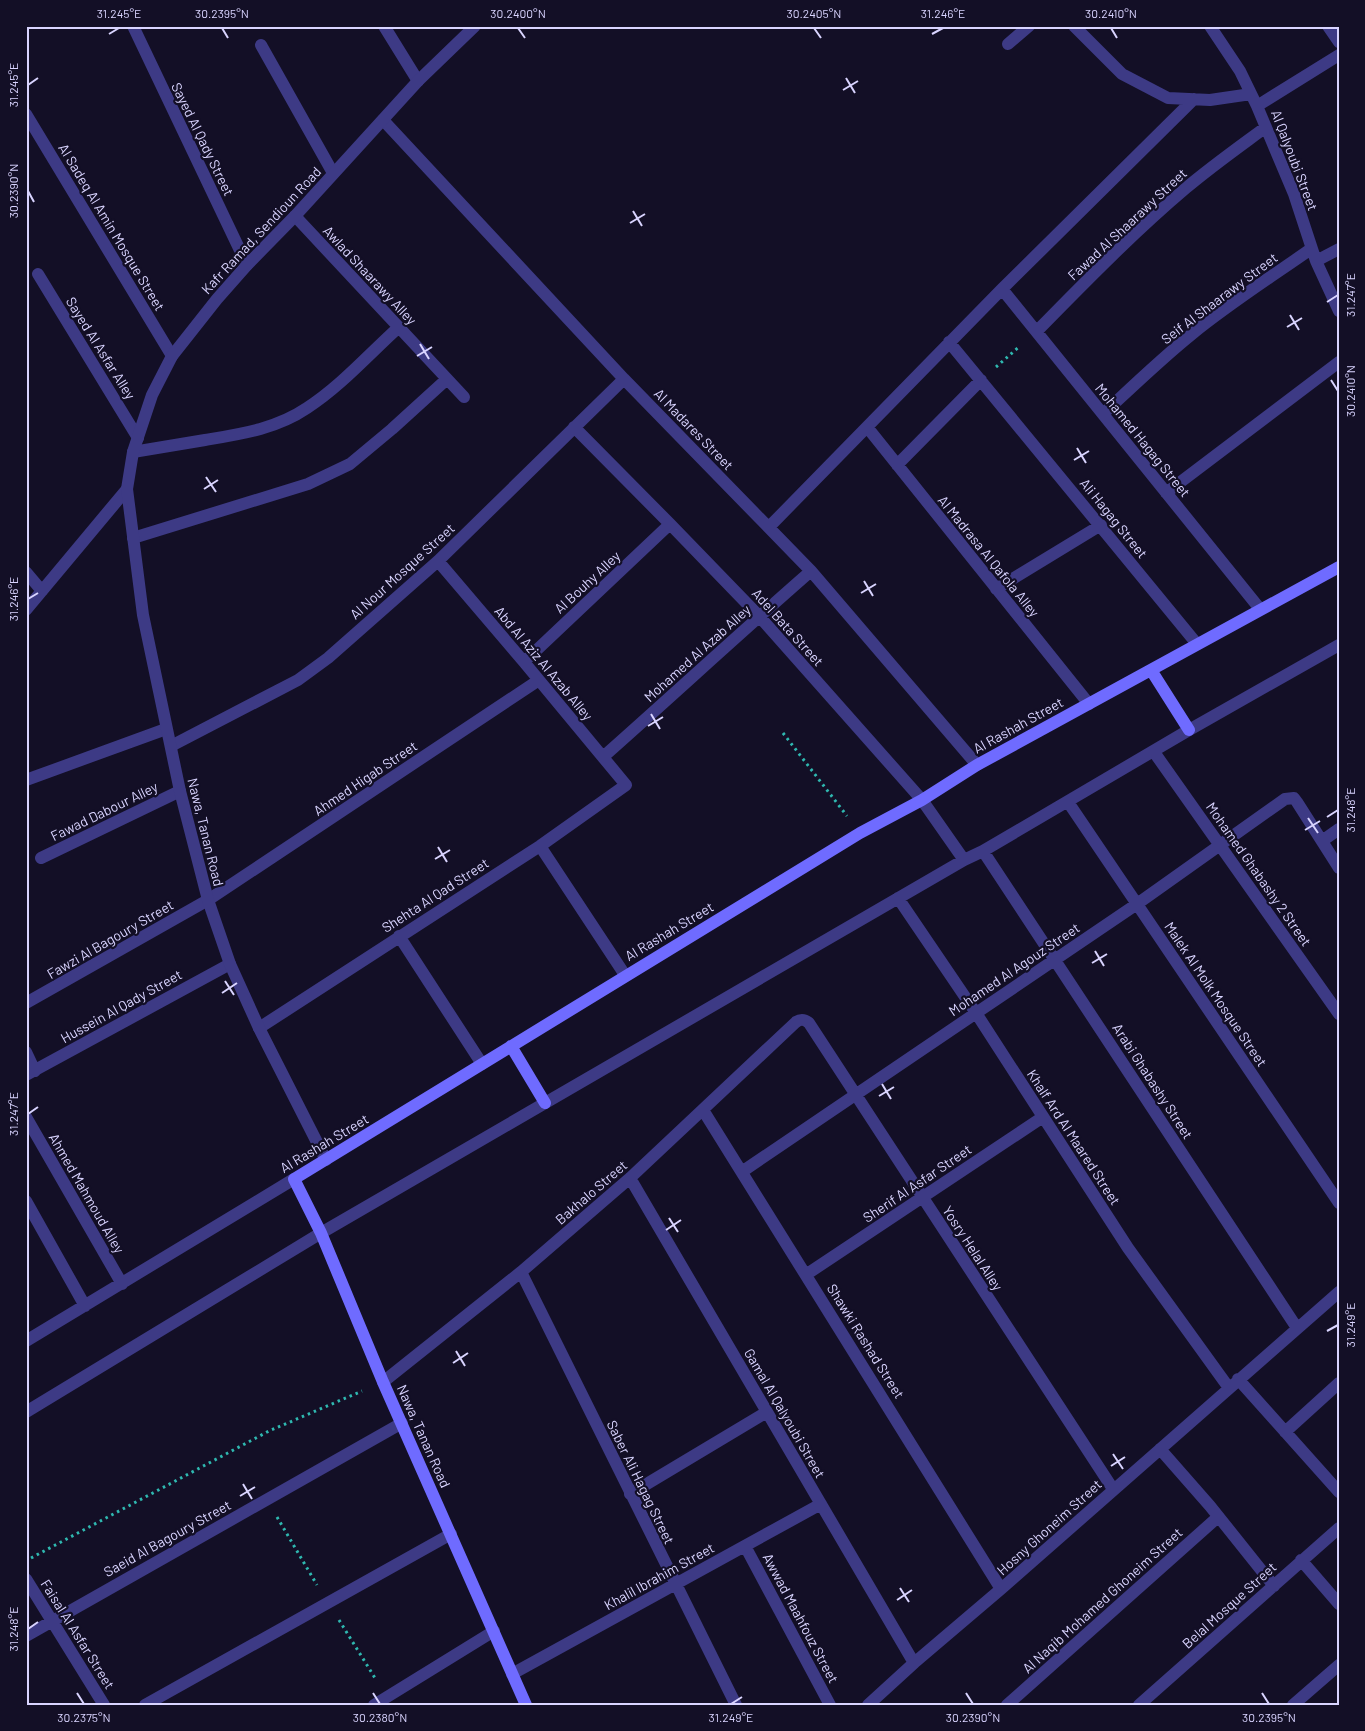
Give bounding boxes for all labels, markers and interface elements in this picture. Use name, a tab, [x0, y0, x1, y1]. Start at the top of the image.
text: 31.245°E	[97, 6, 141, 20]
text: 30.2395°N	[195, 6, 249, 20]
text: 30.2400°N	[490, 6, 546, 20]
text: 30.2405°N	[787, 6, 841, 20]
text: 31.246°E	[921, 6, 965, 20]
text: 30.2410°N	[1085, 6, 1137, 20]
text: 31.245°E	[6, 63, 20, 107]
street label: Sayed Al Qady Street	[168, 79, 238, 199]
street label: Al Qalyoubi Street	[1268, 107, 1322, 213]
street label: Al Sadeq Al Amin Mosque Street	[55, 140, 169, 314]
street label: Kafr Ramad, Sendioun Road	[198, 163, 324, 297]
text: 30.2390°N	[6, 164, 20, 218]
street label: Fawad Al Shaarawy Street	[1064, 164, 1190, 284]
street label: Awlad Shaarawy Alley	[320, 222, 421, 328]
street label: Seif Al Shaarawy Street	[1157, 249, 1281, 347]
text: 31.247°E	[1343, 273, 1357, 317]
street label: Sayed Al Asfar Alley	[63, 294, 140, 403]
text: 30.2410°N	[1343, 365, 1357, 417]
street label: Mohamed Hagag Street	[1092, 380, 1194, 500]
street label: Al Madares Street	[651, 385, 737, 473]
street label: Ali Hagag Street	[1077, 475, 1151, 561]
street label: Al Madrasa Al Qafola Alley	[935, 492, 1044, 621]
street label: Al Nour Mosque Street	[346, 519, 458, 623]
street label: Al Bouhy Alley	[551, 547, 624, 617]
text: 31.246°E	[6, 577, 20, 621]
street label: Adel Bata Street	[749, 585, 827, 669]
street label: Mohamed Al Azab Alley	[640, 600, 754, 705]
street label: Abd Al Aziz Al Azab Alley	[491, 602, 597, 724]
street label: Al Rashah Street	[970, 693, 1066, 757]
street label: Ahmed Higab Street	[310, 737, 420, 819]
street label: Nawa, Tanan Road	[184, 776, 228, 888]
street label: Fawad Dabour Alley	[48, 777, 161, 844]
text: 31.248°E	[1343, 788, 1357, 832]
street label: Mohamed Ghabashy 2 Street	[1203, 799, 1315, 949]
street label: Shehta Al Qad Street	[378, 854, 492, 936]
street label: Fawzi Al Bagoury Street	[44, 896, 176, 982]
street label: Al Rashah Street	[622, 898, 716, 964]
street label: Malek Al Molk Mosque Street	[1161, 918, 1271, 1070]
street label: Mohamed Al Agouz Street	[945, 919, 1083, 1019]
street label: Hussein Al Qady Street	[57, 966, 185, 1046]
street label: Arabi Ghabashy Street	[1109, 1020, 1197, 1142]
street label: Khalf Ard Al Maared Street	[1024, 1066, 1124, 1208]
text: 31.247°E	[6, 1092, 20, 1136]
street label: Al Rashah Street	[277, 1110, 371, 1176]
street label: Ahmed Mahmoud Alley	[46, 1130, 129, 1257]
street label: Sherif Al Asfar Street	[859, 1140, 975, 1226]
street label: Bakhalo Street	[552, 1156, 630, 1228]
street label: Yosry Helal Alley	[939, 1202, 1007, 1294]
street label: Shawki Rashad Street	[824, 1280, 908, 1402]
text: 31.249°E	[1343, 1303, 1357, 1347]
street label: Gamal Al Qalyoubi Street	[741, 1345, 829, 1481]
street label: Nawa, Tanan Road	[394, 1382, 454, 1490]
street label: Saber Ali Hagag Street	[604, 1417, 678, 1547]
street label: Hosny Ghoneim Street	[993, 1476, 1105, 1578]
street label: Saeid Al Bagoury Street	[100, 1496, 234, 1580]
street label: Al Naqib Mohamed Ghoneim Street	[1019, 1524, 1185, 1676]
street label: Khalil Ibrahim Street	[601, 1539, 717, 1613]
street label: Awwad Maahfouz Street	[760, 1550, 842, 1686]
street label: Belal Mosque Street	[1178, 1558, 1280, 1652]
street label: Faisal Al Asfar Street	[37, 1576, 119, 1692]
text: 31.248°E	[6, 1607, 20, 1651]
text: 30.2375°N	[57, 1710, 111, 1724]
text: 30.2380°N	[353, 1710, 407, 1724]
text: 31.249°E	[709, 1710, 753, 1724]
text: 30.2390°N	[946, 1710, 1000, 1724]
text: 30.2395°N	[1242, 1710, 1296, 1724]

